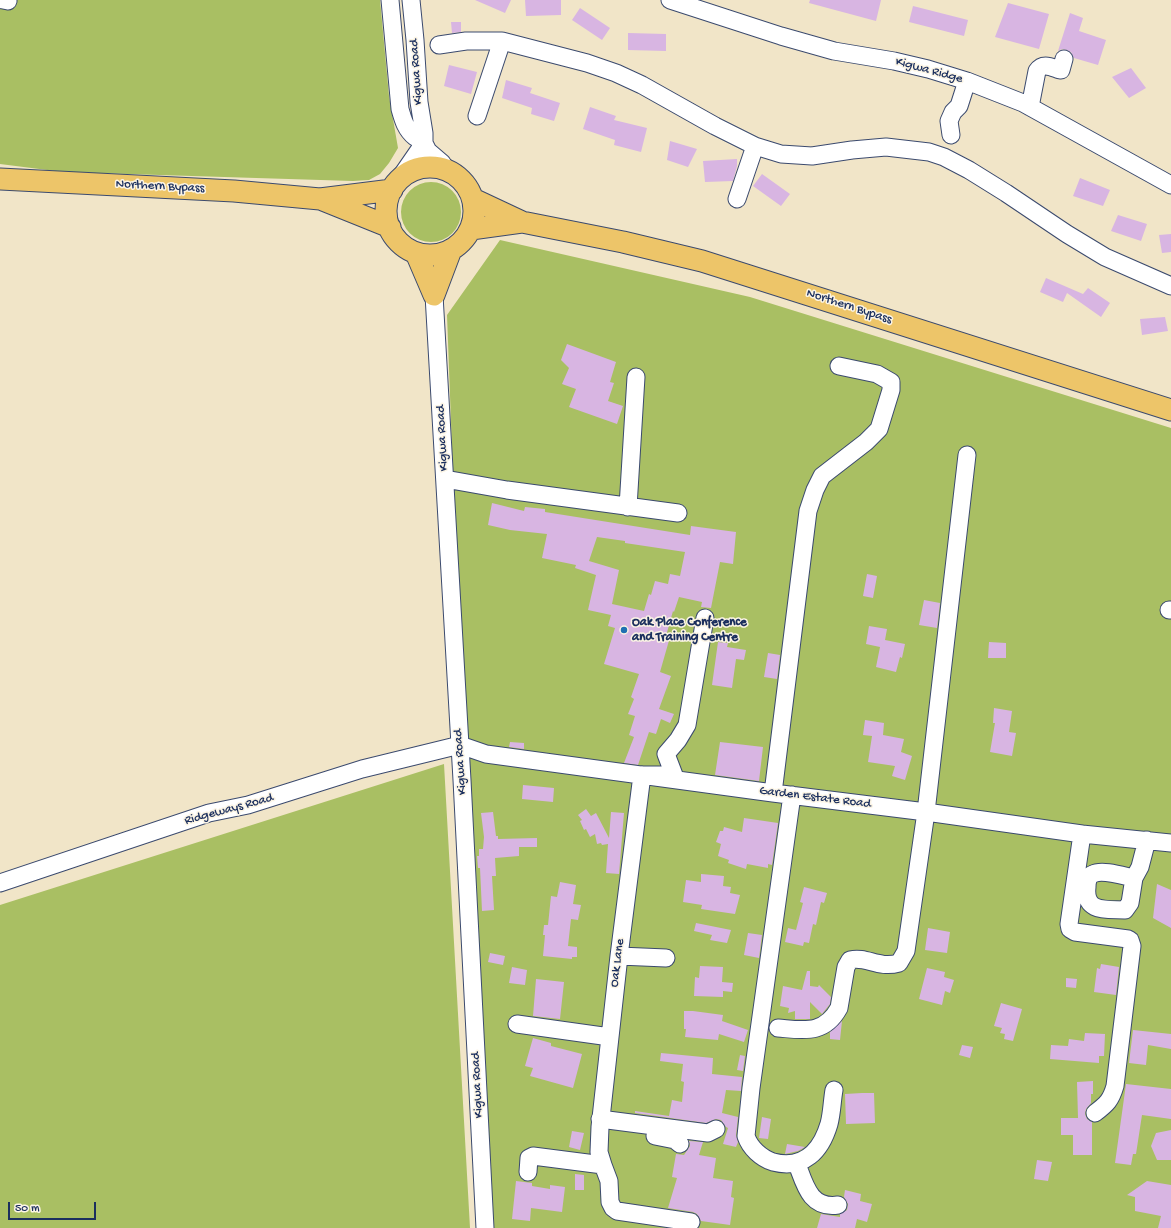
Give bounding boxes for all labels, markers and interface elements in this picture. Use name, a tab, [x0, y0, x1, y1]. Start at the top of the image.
street label: Kigwa Road	[407, 38, 427, 106]
street label: Kigwa Ridge	[894, 55, 964, 87]
street label: Northern Bypass	[115, 177, 205, 197]
street label: Northern Bypass	[804, 286, 894, 328]
street label: Kigwa Road	[433, 405, 453, 471]
place label: Oak Place Conference and Training Centre	[632, 615, 747, 646]
marker: Oak Place Conference and Training Centre	[619, 625, 629, 635]
street label: Kigwa Road	[451, 728, 471, 796]
street label: Garden Estate Road	[758, 783, 872, 813]
street label: Ridgeways Road	[183, 791, 275, 829]
street label: Oak Lane	[607, 938, 629, 988]
street label: Kigwa Road	[468, 1052, 488, 1118]
scale bar	[10, 1194, 98, 1220]
text: 50 m	[15, 1202, 40, 1216]

